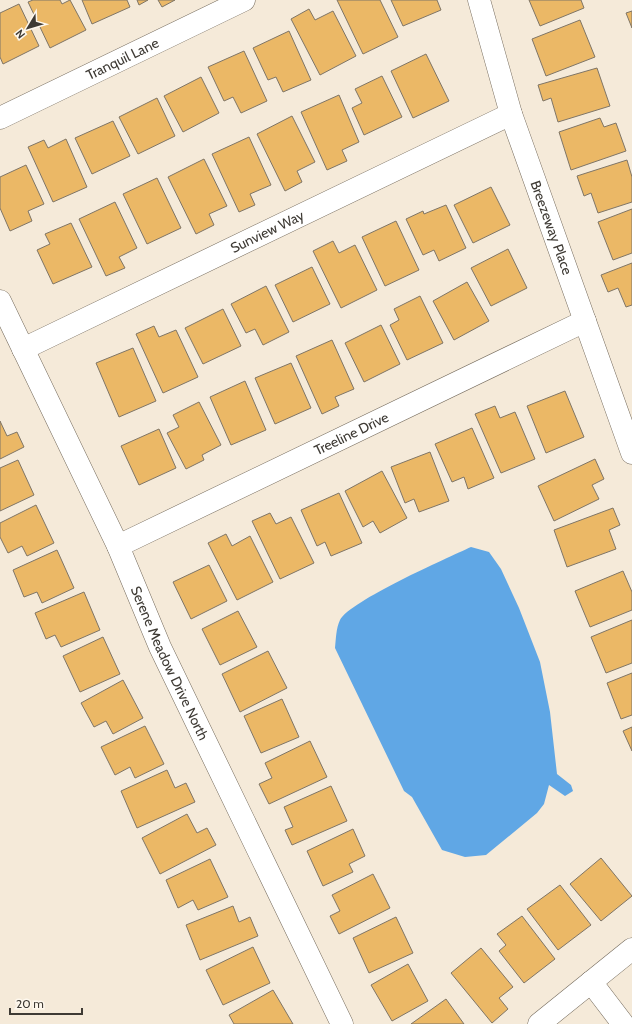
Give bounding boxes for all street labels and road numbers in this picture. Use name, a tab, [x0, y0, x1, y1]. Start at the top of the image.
street label: Tranquil Lane	[83, 34, 162, 84]
street label: Breezeway Place	[526, 178, 577, 277]
street label: Sunview Way	[227, 206, 307, 257]
street label: Treeline Drive	[311, 408, 392, 459]
street label: Serene Meadow Drive North	[127, 583, 213, 743]

